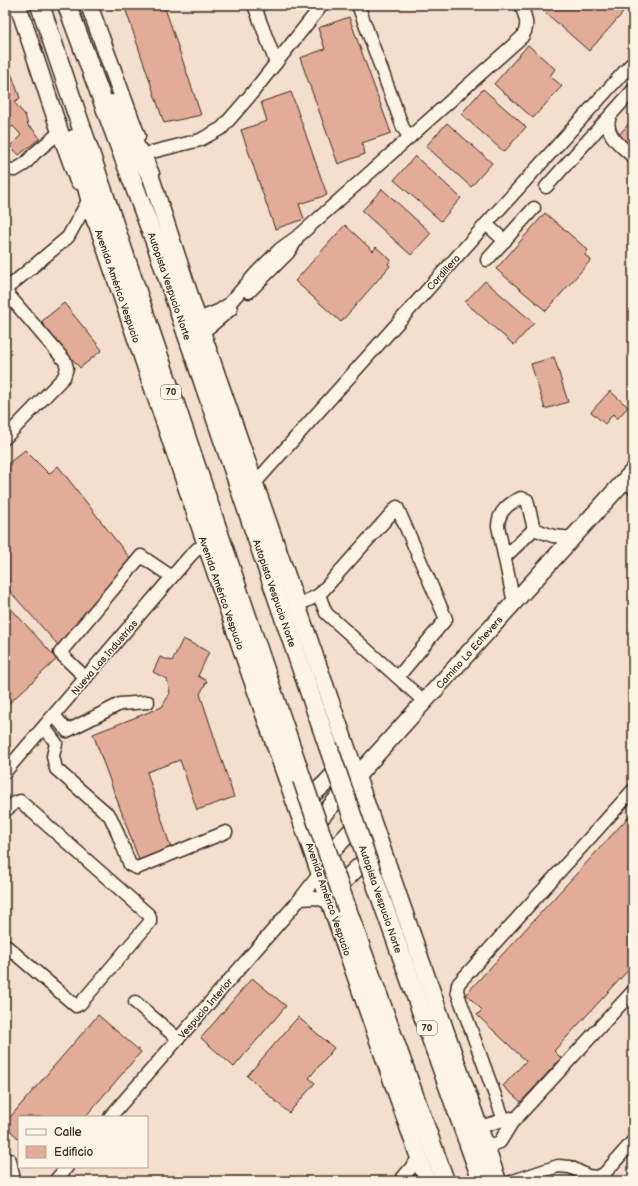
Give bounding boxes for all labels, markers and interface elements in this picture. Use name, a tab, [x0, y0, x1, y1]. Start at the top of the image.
street label: Avenida Américo Vespucio	[92, 228, 142, 345]
street label: Autopista Vespucio Norte	[145, 231, 193, 342]
street label: Cordillera	[425, 252, 463, 293]
road number: 70	[161, 385, 181, 399]
street label: Avenida Américo Vespucio	[196, 535, 246, 652]
street label: Autopista Vespucio Norte	[250, 538, 298, 649]
street label: Camino Lo Echevers	[434, 614, 506, 692]
street label: Nueva Las Industrias	[69, 618, 141, 698]
street label: Avenida Américo Vespucio	[303, 841, 353, 958]
street label: Autopista Vespucio Norte	[356, 844, 404, 955]
street label: Vespucio Interior	[176, 976, 236, 1041]
road number: 70	[417, 1021, 437, 1035]
legend	[18, 1116, 148, 1168]
text: Calle	[54, 1125, 82, 1140]
text: Edificio	[54, 1145, 94, 1160]

